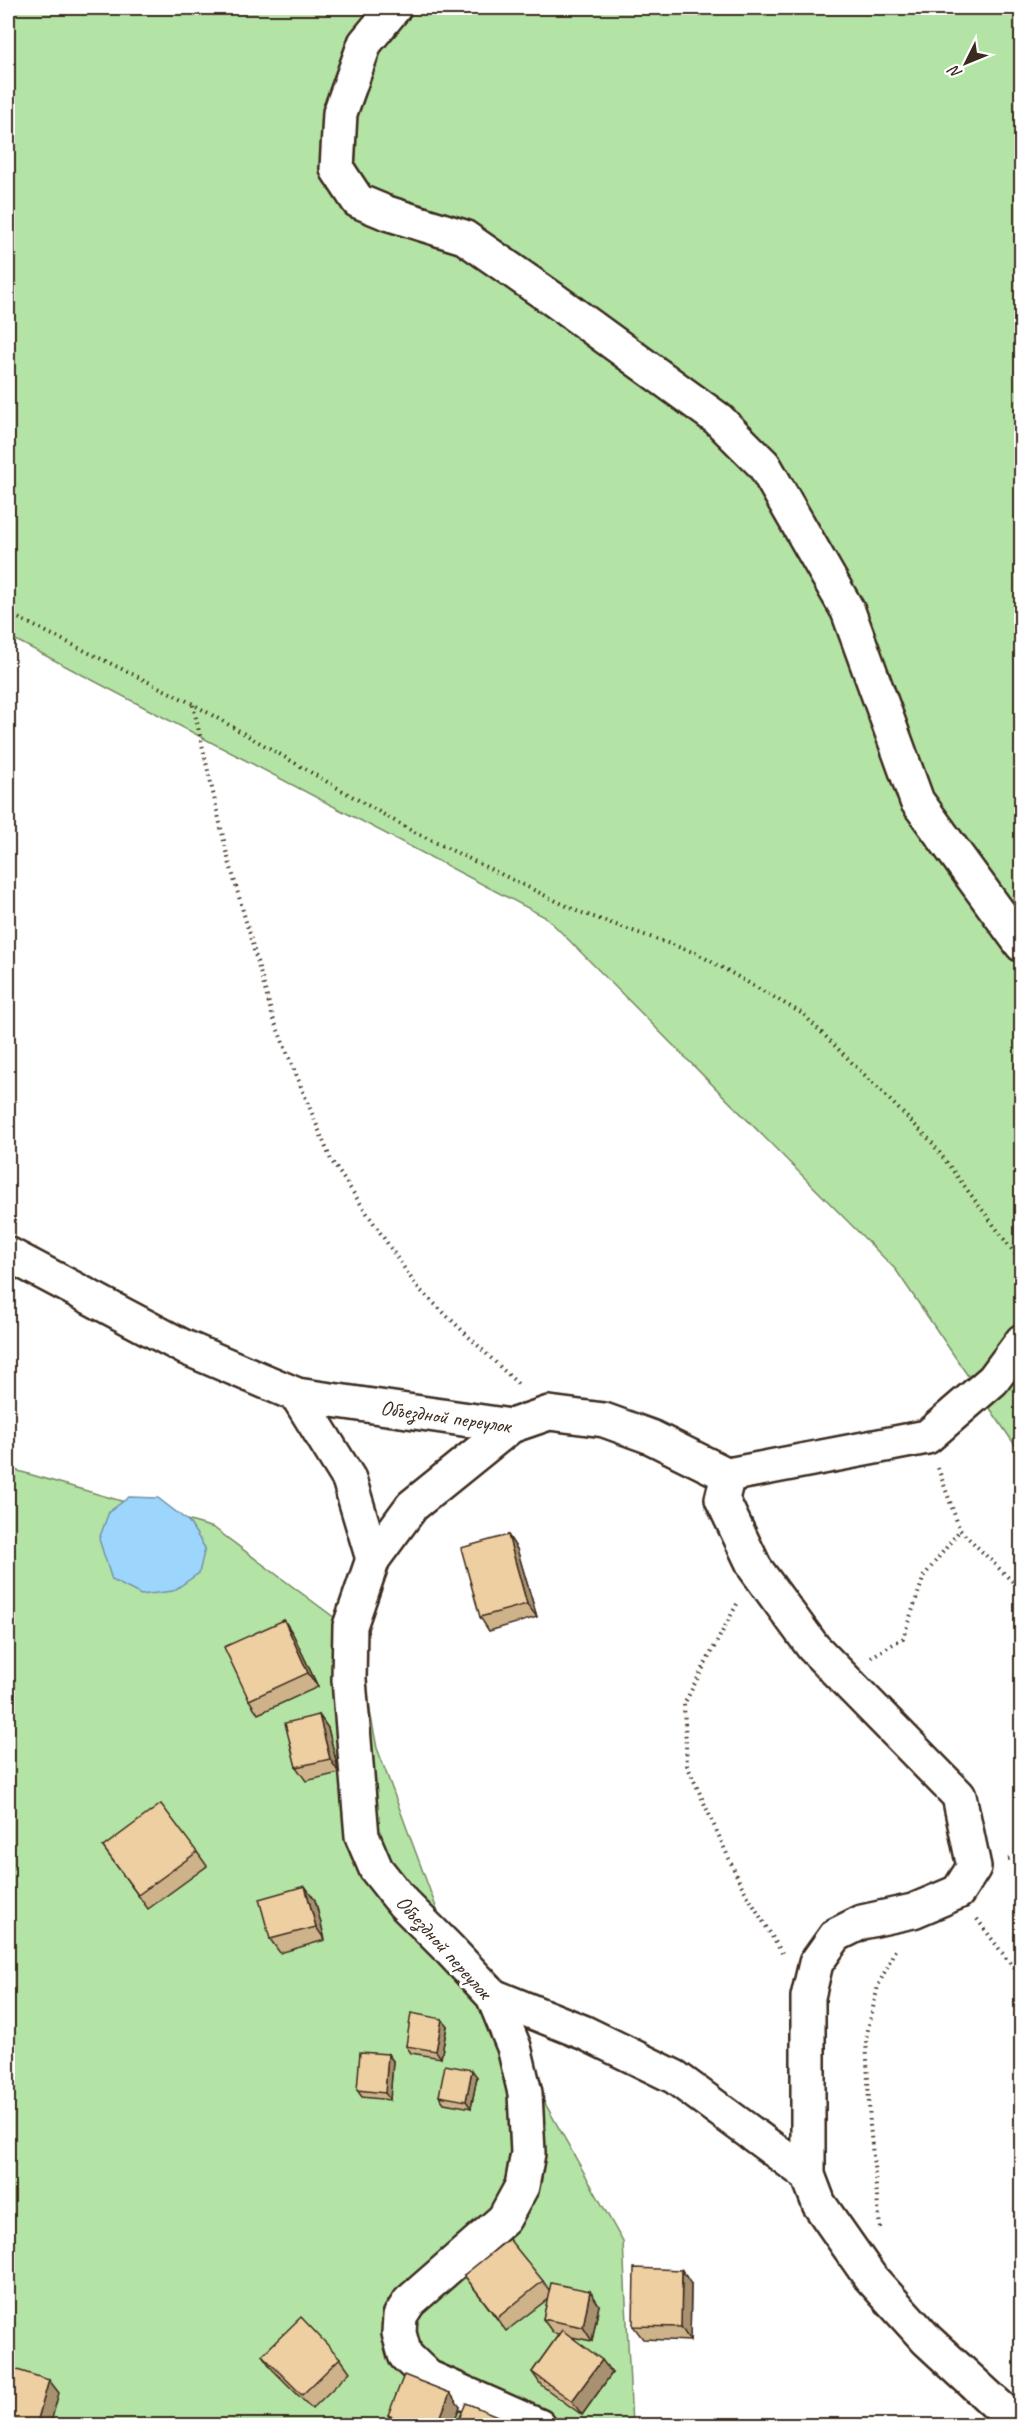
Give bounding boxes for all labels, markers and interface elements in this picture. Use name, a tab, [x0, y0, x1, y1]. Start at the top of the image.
north arrow	[936, 33, 996, 93]
text: N	[943, 60, 966, 83]
street label: Объездной переулок	[379, 1394, 515, 1439]
street label: Объездной переулок	[390, 1890, 499, 2007]

